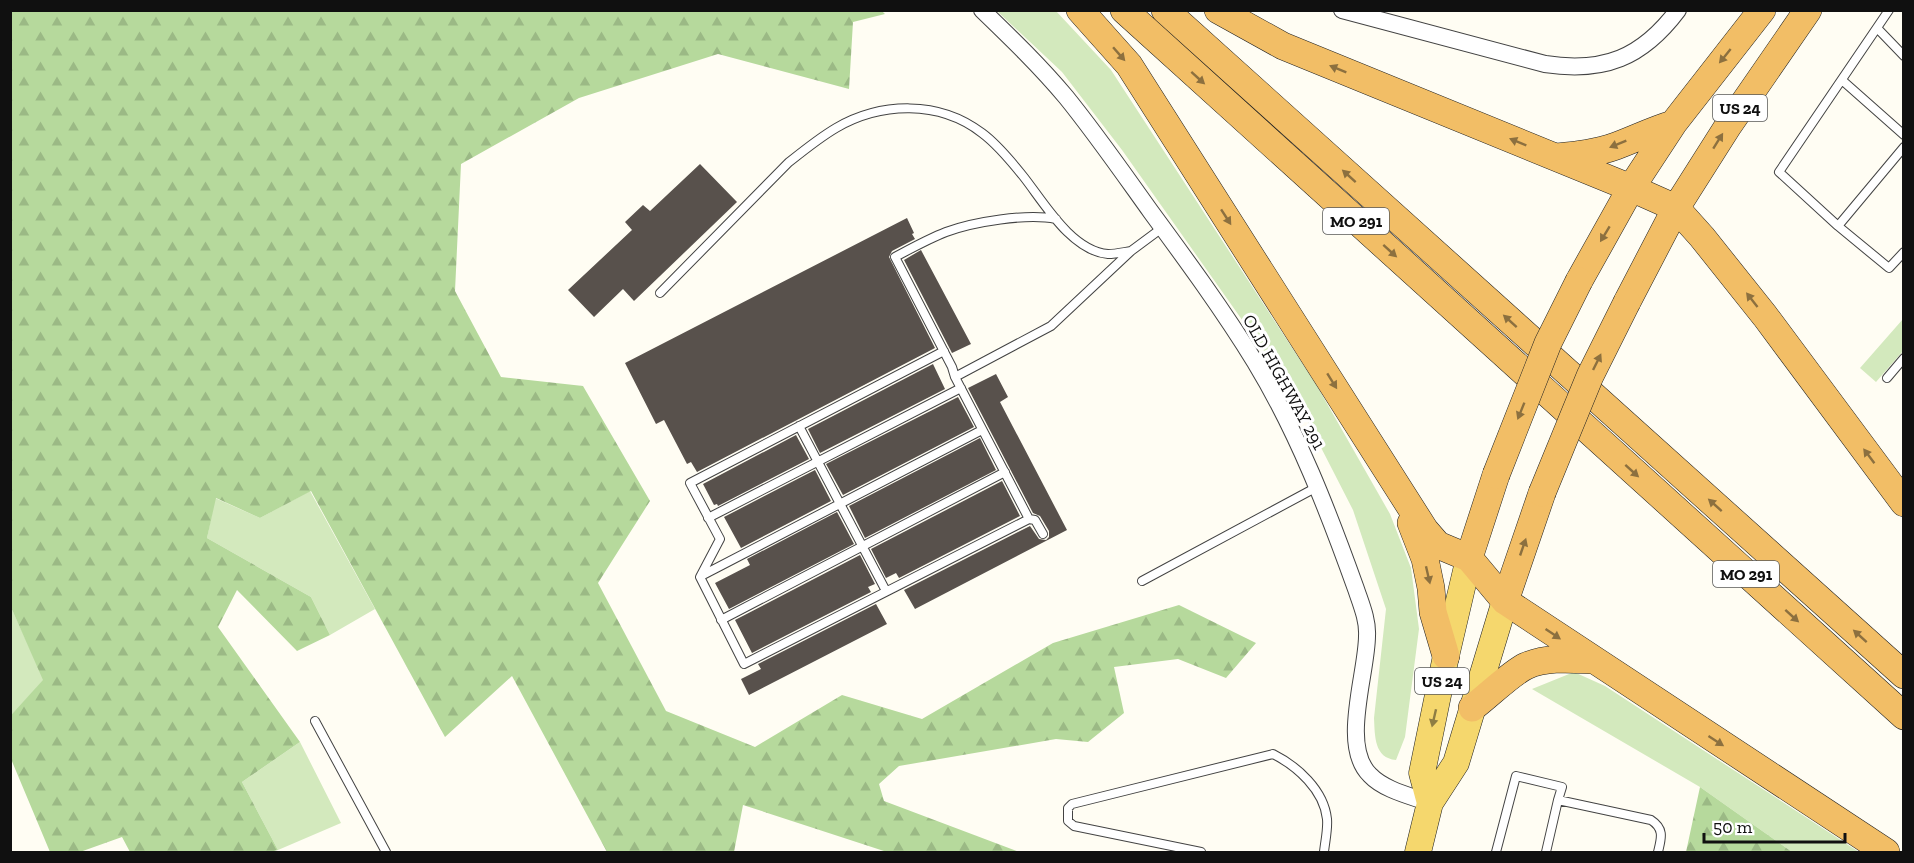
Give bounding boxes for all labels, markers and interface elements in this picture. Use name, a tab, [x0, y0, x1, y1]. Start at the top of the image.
one-way arrow	[1112, 46, 1125, 61]
one-way arrow	[1719, 48, 1732, 64]
one-way arrow	[1329, 64, 1347, 73]
one-way arrow	[1190, 71, 1205, 84]
road number: US 24	[1713, 95, 1767, 121]
one-way arrow	[1713, 133, 1724, 149]
one-way arrow	[1509, 137, 1527, 147]
one-way arrow	[1609, 140, 1627, 149]
one-way arrow	[1342, 170, 1357, 183]
road number: MO 291	[1323, 208, 1389, 234]
one-way arrow	[1221, 209, 1232, 225]
one-way arrow	[1599, 226, 1610, 242]
one-way arrow	[1382, 244, 1397, 258]
one-way arrow	[1746, 292, 1758, 307]
street label: OLD HIGHWAY 291	[1238, 311, 1330, 453]
one-way arrow	[1502, 314, 1517, 328]
one-way arrow	[1593, 353, 1602, 370]
one-way arrow	[1326, 373, 1337, 389]
one-way arrow	[1516, 402, 1525, 420]
one-way arrow	[1863, 448, 1875, 463]
one-way arrow	[1624, 464, 1639, 477]
one-way arrow	[1708, 499, 1723, 512]
one-way arrow	[1519, 538, 1528, 556]
road number: MO 291	[1713, 561, 1779, 587]
one-way arrow	[1424, 565, 1433, 584]
one-way arrow	[1785, 608, 1799, 622]
one-way arrow	[1545, 628, 1561, 640]
one-way arrow	[1853, 630, 1868, 643]
road number: US 24	[1415, 668, 1469, 694]
one-way arrow	[1428, 709, 1438, 727]
one-way arrow	[1708, 736, 1724, 747]
scale bar	[1704, 806, 1845, 844]
text: 50 m	[1713, 816, 1753, 838]

